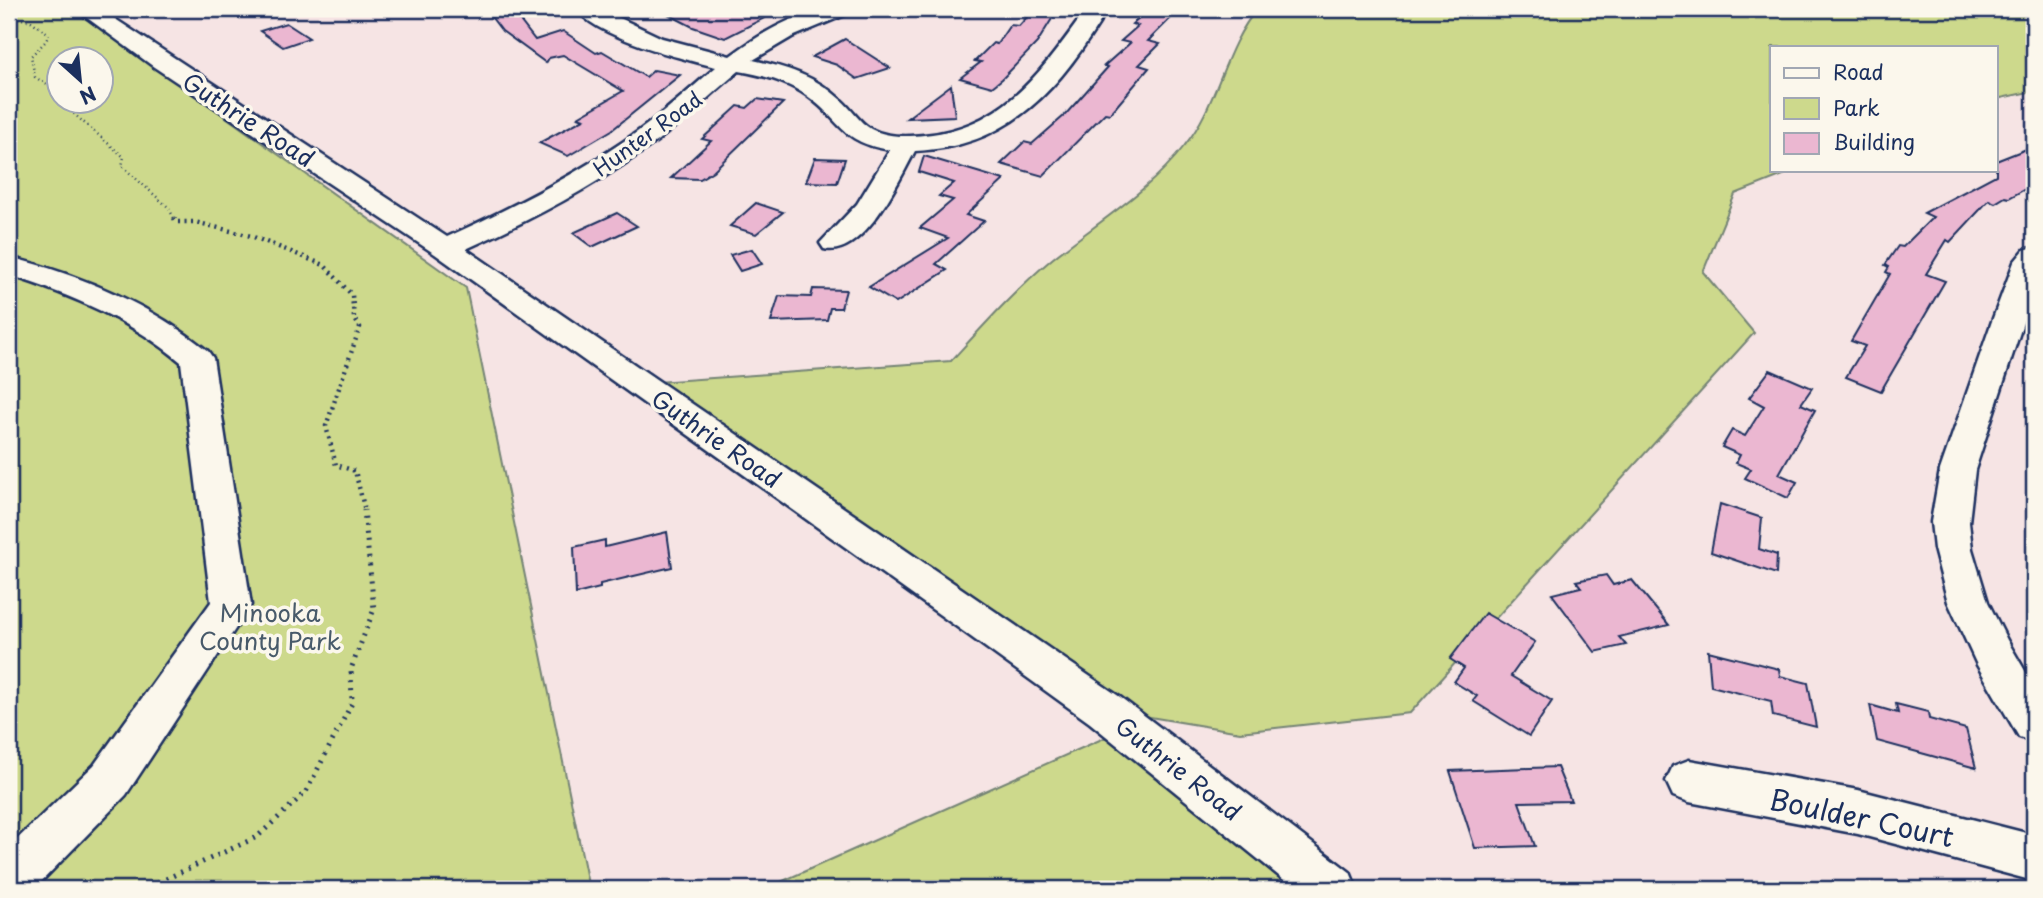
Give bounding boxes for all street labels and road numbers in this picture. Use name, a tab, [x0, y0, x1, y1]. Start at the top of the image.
street label: Guthrie Road	[176, 63, 322, 175]
street label: Hunter Road	[586, 82, 708, 184]
street label: Guthrie Road	[645, 380, 789, 496]
street label: Guthrie Road	[1108, 707, 1250, 829]
street label: Boulder Court	[1766, 777, 1958, 857]

